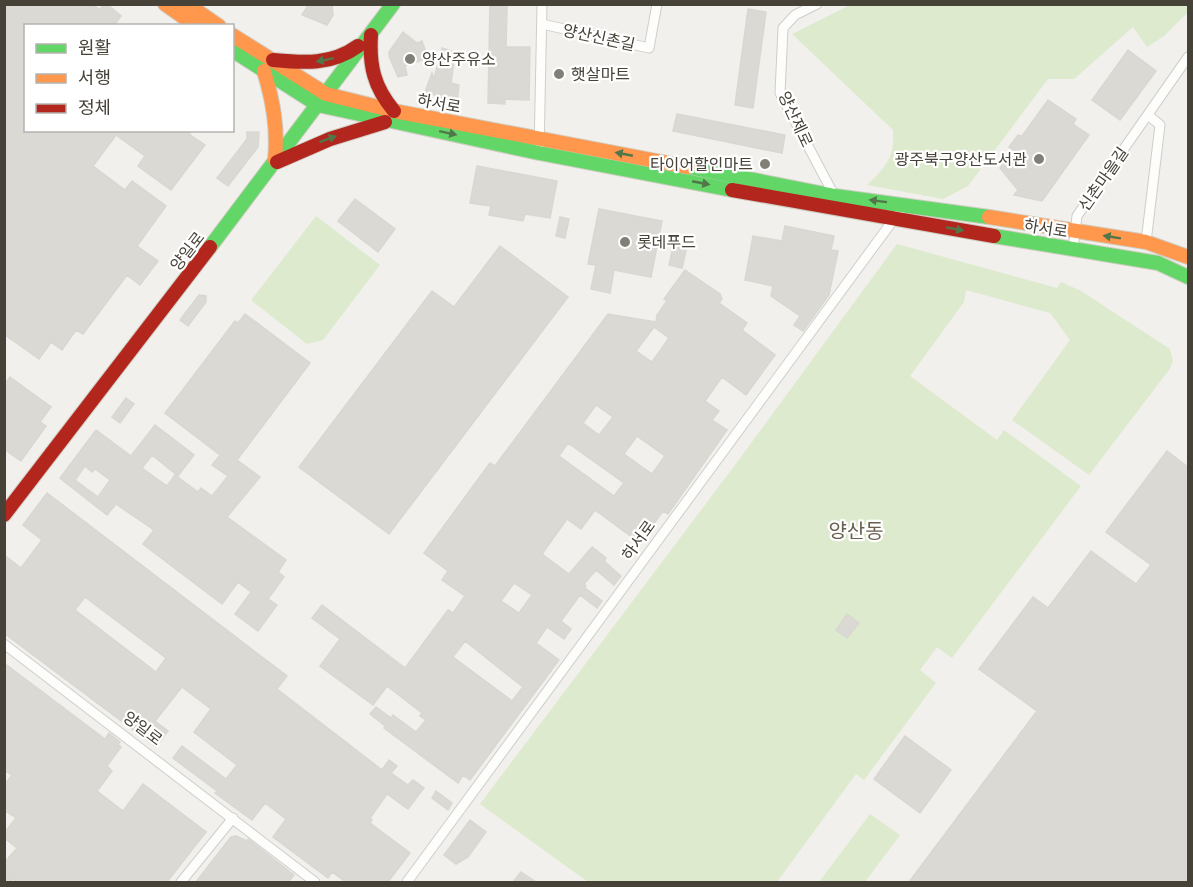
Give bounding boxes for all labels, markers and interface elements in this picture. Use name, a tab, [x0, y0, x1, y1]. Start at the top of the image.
street label: 양산신촌길	[561, 20, 637, 54]
legend	[24, 24, 234, 132]
text: 원활	[78, 36, 111, 59]
place label: 양산주유소	[422, 49, 496, 69]
marker: 양산주유소	[403, 52, 417, 66]
one-way arrow	[315, 56, 334, 65]
place label: 햇살마트	[571, 64, 630, 84]
text: 서행	[78, 66, 111, 89]
marker: 햇살마트	[552, 67, 566, 81]
street label: 양산제로	[774, 88, 818, 150]
street label: 하서로	[416, 89, 463, 117]
text: 정체	[78, 96, 111, 119]
one-way arrow	[438, 129, 457, 138]
one-way arrow	[319, 133, 337, 143]
street label: 신촌마을길	[1074, 143, 1132, 215]
one-way arrow	[614, 149, 633, 158]
place label: 광주북구양산도서관	[895, 149, 1027, 169]
marker: 광주북구양산도서관	[1032, 152, 1046, 166]
place label: 타이어할인마트	[650, 154, 753, 174]
marker: 타이어할인마트	[758, 157, 772, 171]
one-way arrow	[691, 179, 710, 188]
one-way arrow	[868, 196, 887, 206]
street label: 하서로	[1023, 215, 1070, 241]
one-way arrow	[945, 225, 964, 234]
street label: 양일로	[166, 227, 209, 275]
place label: 롯데푸드	[637, 232, 696, 252]
one-way arrow	[1102, 232, 1121, 241]
marker: 롯데푸드	[618, 235, 632, 249]
street label: 하서로	[617, 516, 659, 564]
district label: 양산동	[828, 518, 884, 543]
street label: 양일로	[119, 707, 167, 749]

